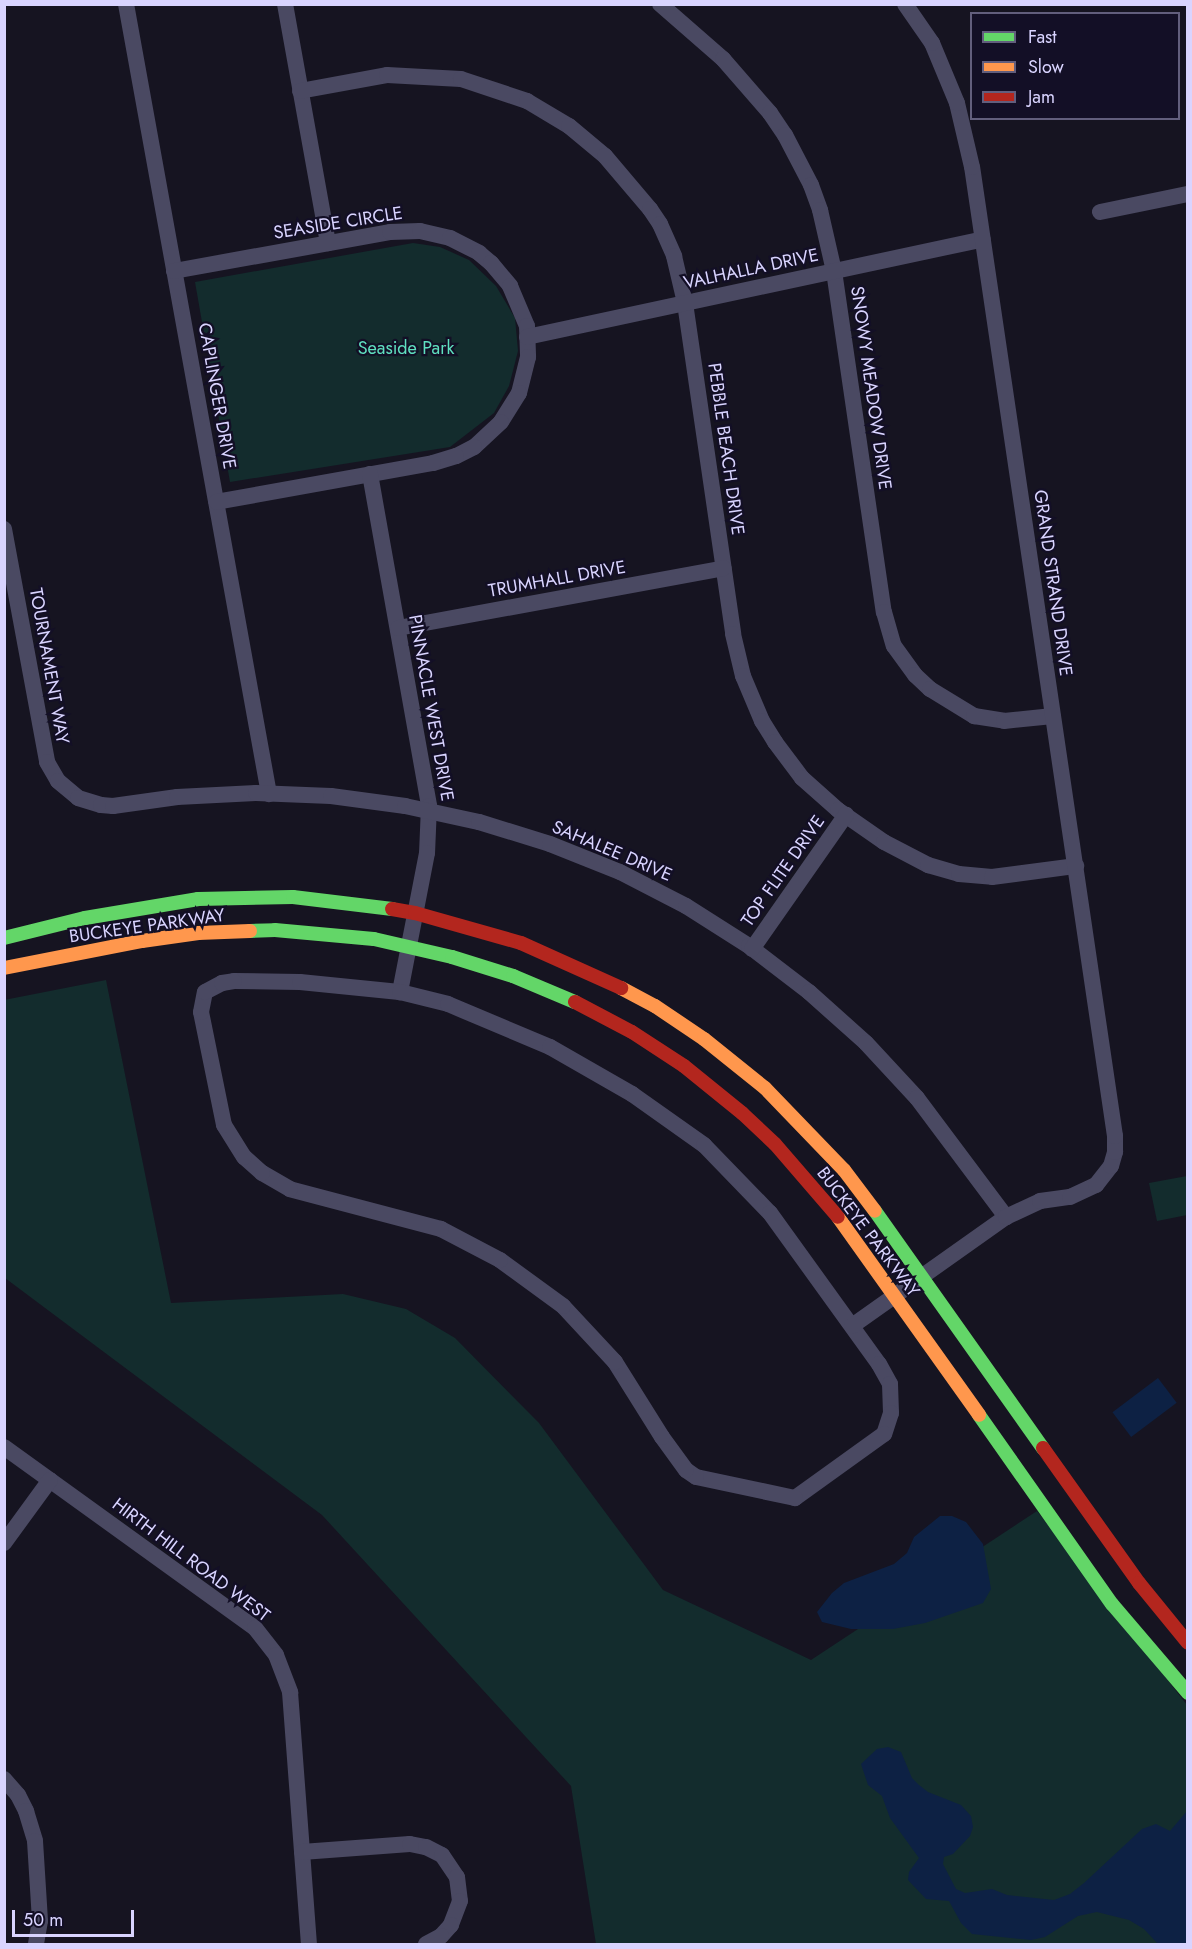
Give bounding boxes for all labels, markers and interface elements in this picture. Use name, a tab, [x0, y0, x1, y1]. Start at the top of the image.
legend	[970, 12, 1180, 120]
text: Fast	[1028, 24, 1057, 50]
text: Slow	[1028, 54, 1064, 80]
text: Jam	[1028, 84, 1055, 110]
street label: SEASIDE CIRCLE	[272, 202, 404, 244]
street label: VALHALLA DRIVE	[682, 244, 820, 294]
street label: SNOWY MEADOW DRIVE	[846, 285, 896, 491]
street label: CAPLINGER DRIVE	[194, 321, 240, 471]
park label: Seaside Park	[358, 337, 454, 359]
street label: PEBBLE BEACH DRIVE	[703, 362, 749, 536]
street label: GRAND STRAND DRIVE	[1029, 489, 1077, 677]
street label: TRUMHALL DRIVE	[487, 556, 627, 602]
street label: TOURNAMENT WAY	[25, 586, 73, 746]
street label: PINNACLE WEST DRIVE	[404, 613, 458, 803]
street label: TOP FLITE DRIVE	[737, 811, 829, 931]
street label: SAHALEE DRIVE	[549, 816, 675, 886]
street label: BUCKEYE PARKWAY	[68, 904, 226, 948]
street label: BUCKEYE PARKWAY	[812, 1163, 924, 1301]
street label: HIRTH HILL ROAD WEST	[108, 1494, 274, 1626]
scale bar	[15, 1898, 136, 1936]
text: 50 m	[23, 1907, 63, 1933]

